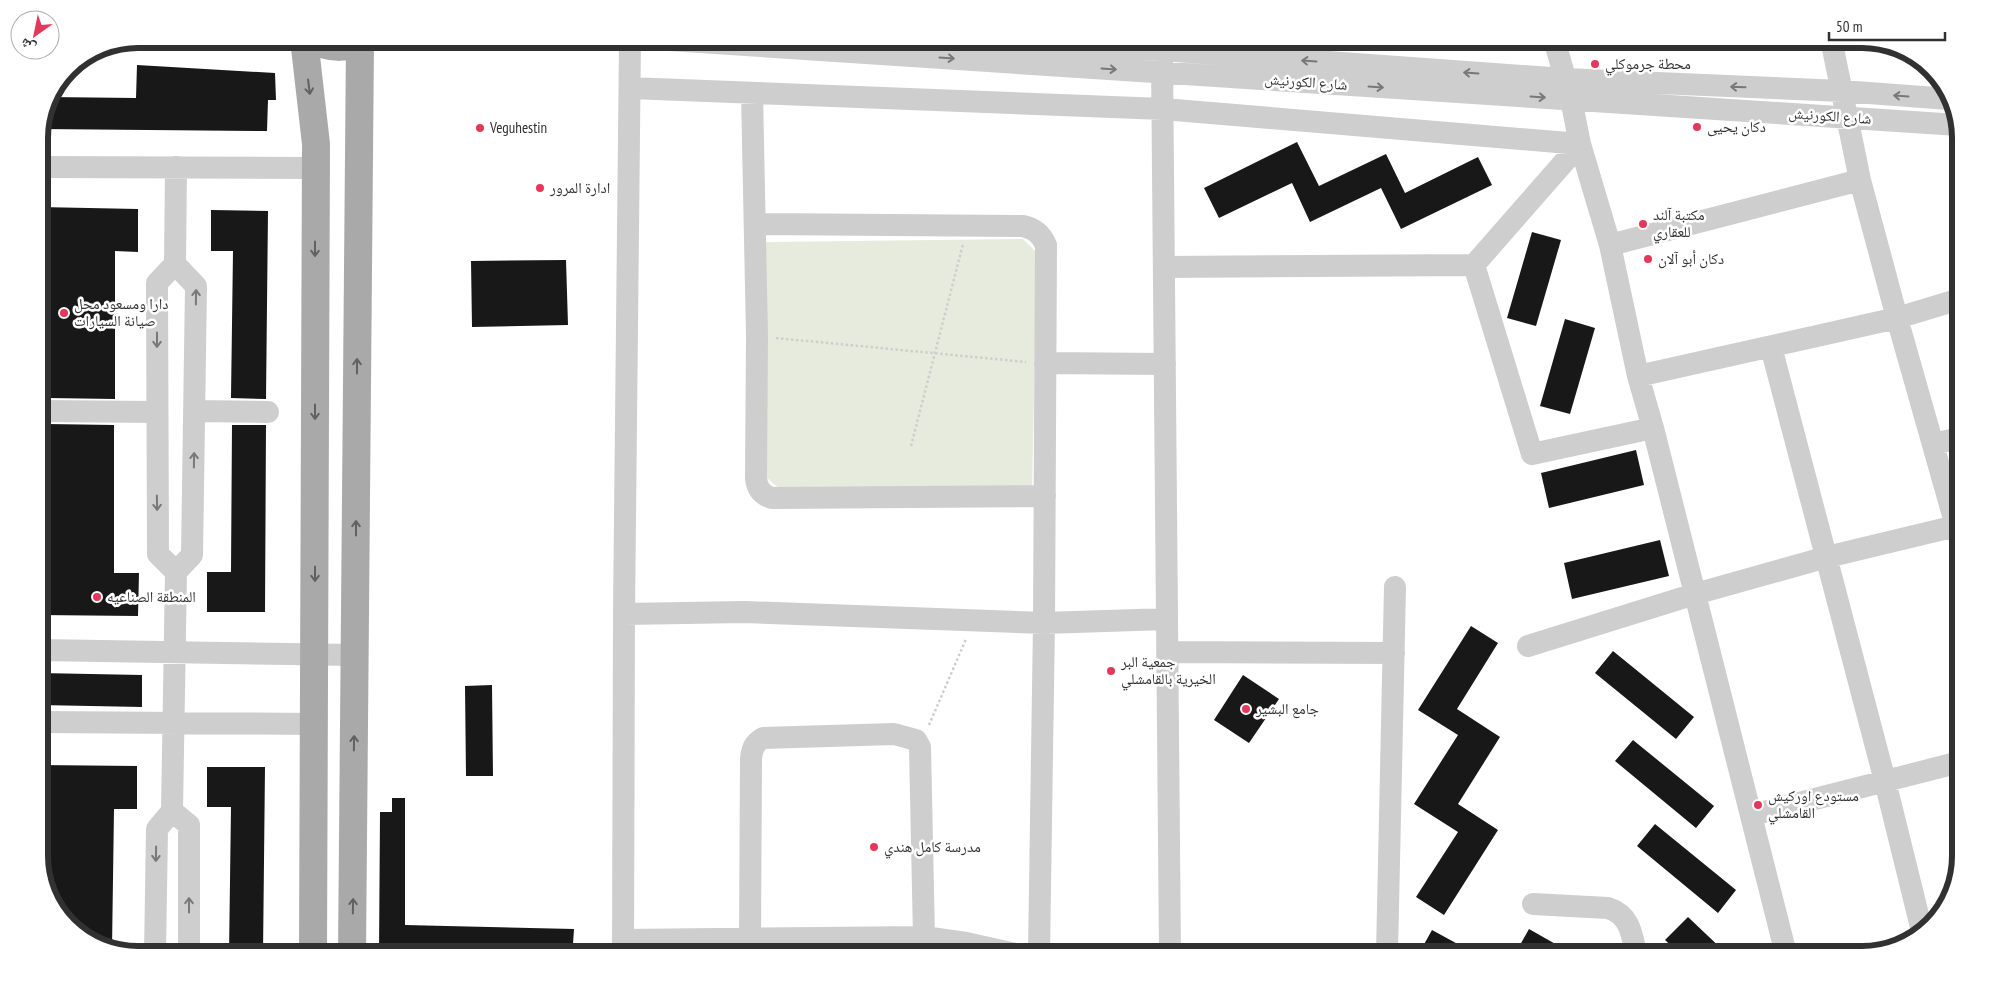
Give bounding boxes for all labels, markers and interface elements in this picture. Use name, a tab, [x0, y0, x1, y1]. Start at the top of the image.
north arrow	[10, 10, 60, 60]
scale bar	[1829, 10, 1945, 42]
text: 50 m	[1836, 17, 1862, 36]
text: ش	[17, 34, 39, 57]
one-way arrow	[939, 54, 955, 63]
place label: محطة جرموكلي	[1605, 54, 1691, 76]
one-way arrow	[1302, 56, 1318, 66]
marker: محطة جرموكلي	[1589, 58, 1601, 70]
one-way arrow	[1101, 64, 1117, 73]
one-way arrow	[1464, 68, 1480, 77]
street label: شارع الكورنيش	[1264, 69, 1348, 95]
one-way arrow	[304, 79, 314, 95]
one-way arrow	[1368, 82, 1384, 91]
one-way arrow	[1731, 82, 1747, 91]
one-way arrow	[1893, 91, 1909, 100]
one-way arrow	[1530, 93, 1546, 102]
street label: شارع الكورنيش	[1788, 103, 1872, 129]
place label: دكان يحيى	[1707, 117, 1766, 137]
place label: Veguhestin	[489, 118, 547, 137]
marker: دكان يحيى	[1691, 121, 1703, 133]
marker: Veguhestin	[474, 122, 486, 134]
place label: ادارة المرور	[549, 178, 610, 197]
marker: ادارة المرور	[534, 182, 546, 194]
place label: مكتبة آلند للعقاري	[1653, 205, 1705, 244]
marker: مكتبة آلند للعقاري	[1637, 218, 1649, 230]
one-way arrow	[310, 241, 320, 257]
place label: دكان أبو آلان	[1658, 249, 1724, 269]
marker: دكان أبو آلان	[1642, 253, 1654, 265]
one-way arrow	[191, 289, 201, 306]
place label: دارا ومسعود محل صيانة السيارات	[74, 294, 168, 330]
marker: دارا ومسعود محل صيانة السيارات	[58, 307, 70, 319]
one-way arrow	[152, 332, 162, 348]
one-way arrow	[353, 358, 362, 374]
one-way arrow	[310, 404, 320, 420]
one-way arrow	[189, 452, 198, 468]
one-way arrow	[153, 494, 162, 510]
one-way arrow	[351, 520, 361, 536]
one-way arrow	[310, 566, 320, 582]
place label: المنطقة الصناعيه	[107, 587, 196, 606]
marker: المنطقة الصناعيه	[91, 591, 103, 603]
place label: جمعية البر الخيرية بالقامشلي	[1120, 652, 1216, 691]
marker: جمعية البر الخيرية بالقامشلي	[1105, 665, 1117, 677]
place label: جامع البشير	[1255, 699, 1320, 719]
marker: جامع البشير	[1240, 703, 1252, 715]
one-way arrow	[349, 735, 359, 752]
place label: مستودع اوركيش القامشلي	[1768, 786, 1859, 825]
marker: مستودع اوركيش القامشلي	[1752, 799, 1764, 811]
place label: مدرسة كامل هندي	[884, 837, 981, 859]
marker: مدرسة كامل هندي	[868, 841, 880, 853]
one-way arrow	[152, 846, 161, 862]
one-way arrow	[184, 898, 194, 914]
one-way arrow	[348, 898, 358, 914]

